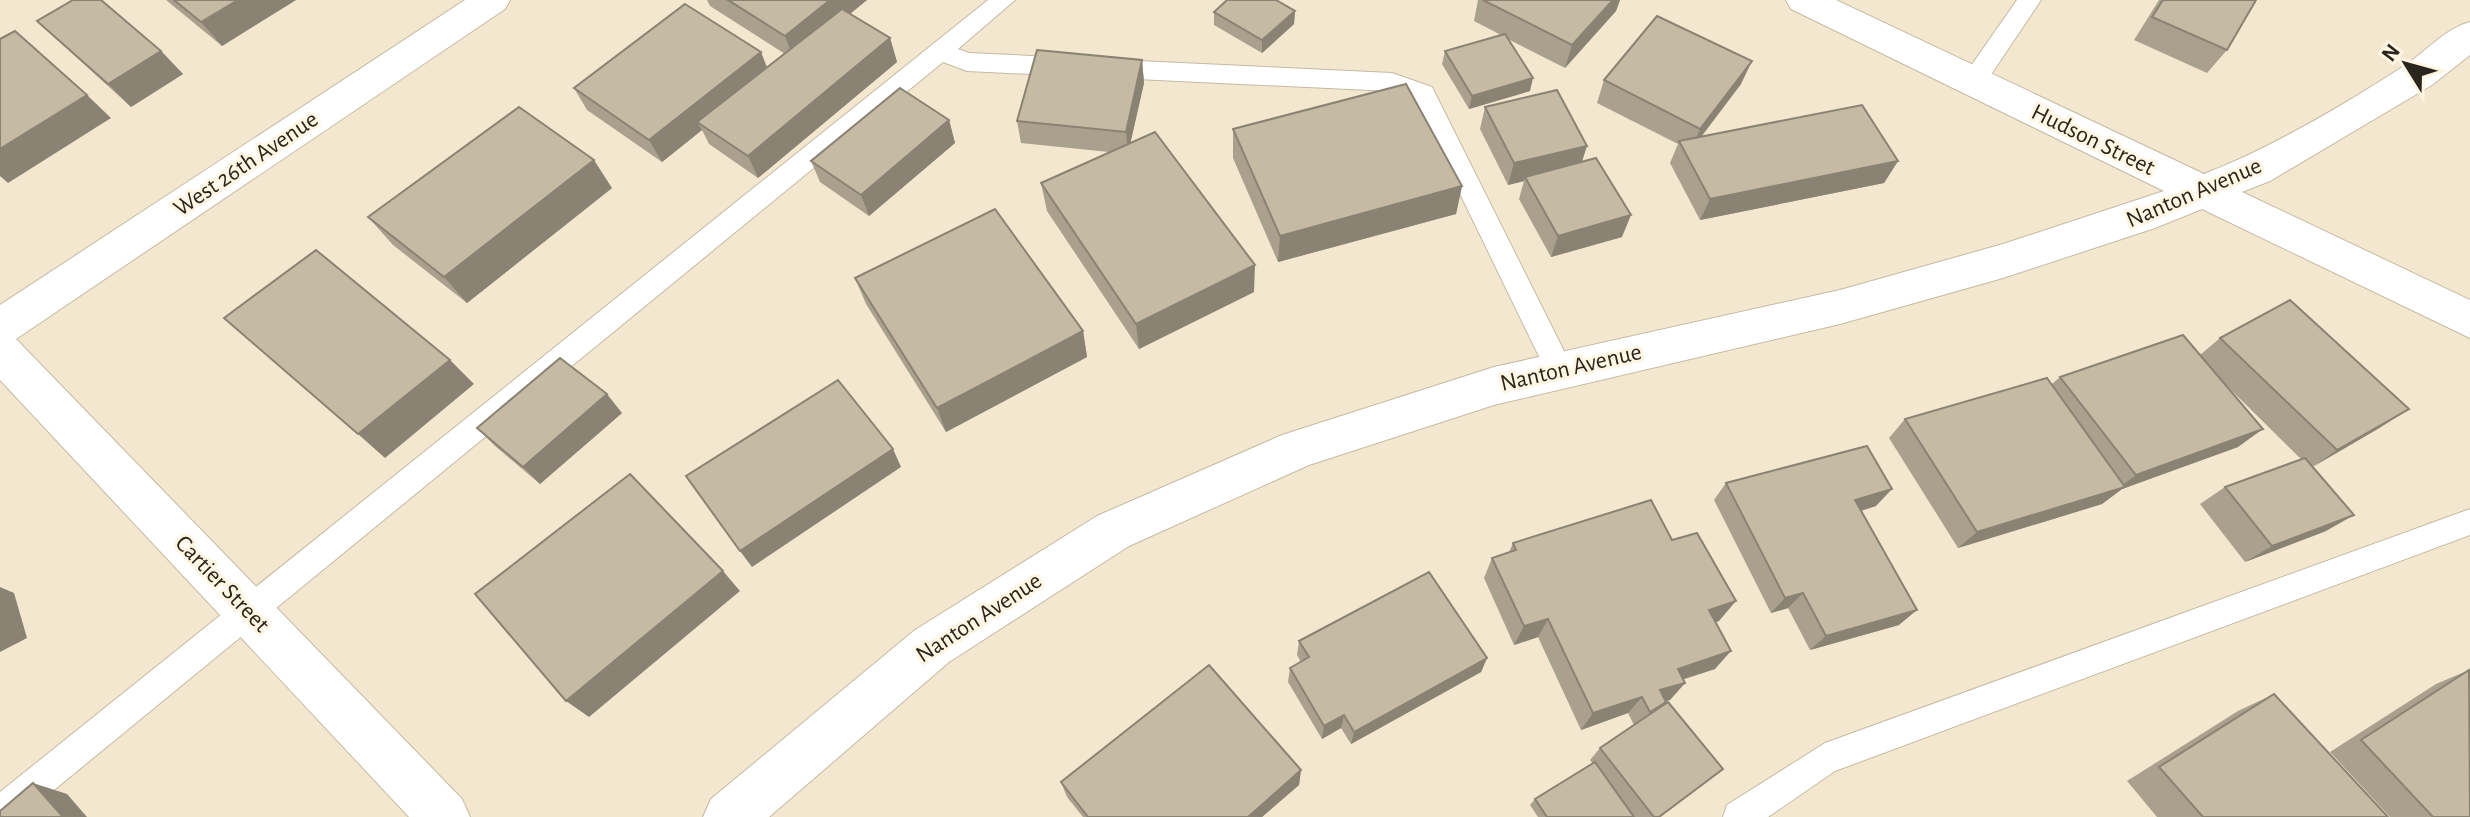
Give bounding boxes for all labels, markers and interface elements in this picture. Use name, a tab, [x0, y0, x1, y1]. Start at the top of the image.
north arrow	[2366, 24, 2446, 104]
text: N	[2377, 40, 2404, 65]
street label: Hudson Street	[2027, 100, 2159, 180]
street label: West 26th Avenue	[170, 107, 322, 221]
street label: Nanton Avenue	[2123, 154, 2265, 232]
street label: Nanton Avenue	[1498, 340, 1644, 396]
street label: Cartier Street	[170, 531, 274, 637]
street label: Nanton Avenue	[912, 569, 1046, 667]

